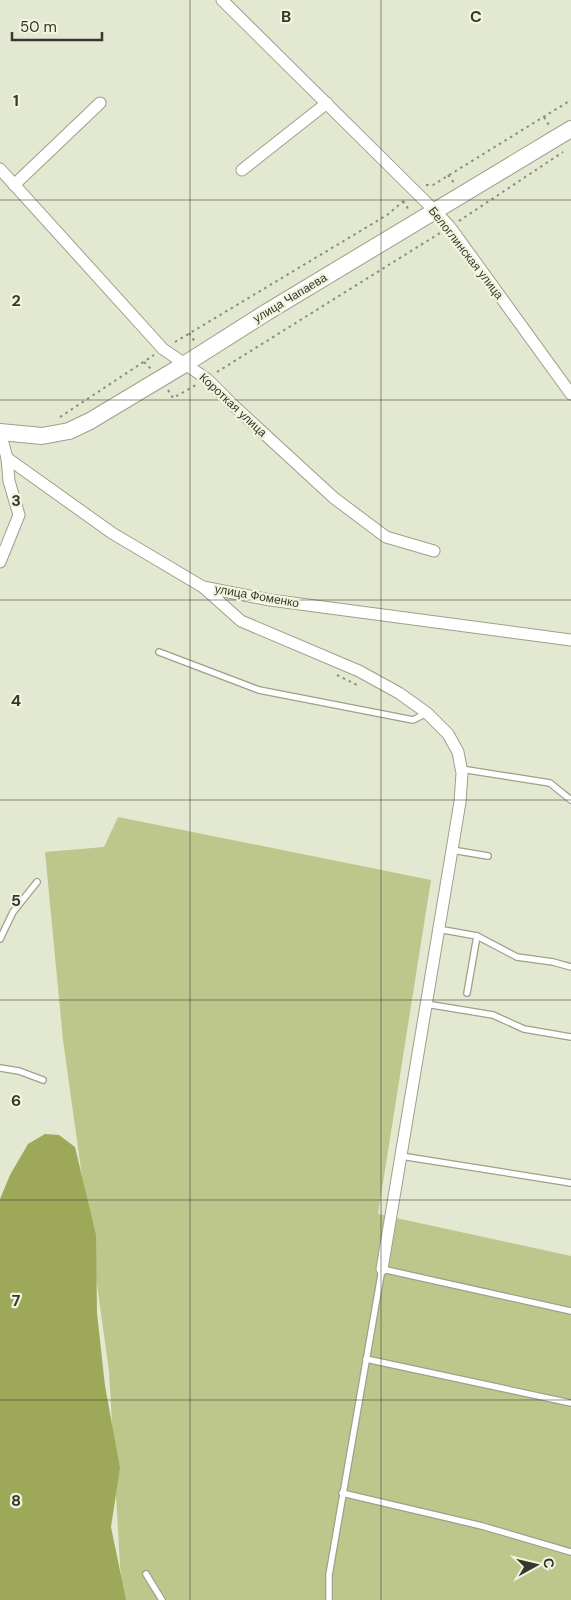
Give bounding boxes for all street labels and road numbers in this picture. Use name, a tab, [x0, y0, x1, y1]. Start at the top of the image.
street label: Белоглинская улица	[425, 203, 507, 303]
street label: улица Чапаева	[250, 269, 330, 326]
street label: Короткая улица	[196, 369, 271, 441]
street label: улица Фоменко	[213, 581, 301, 611]

